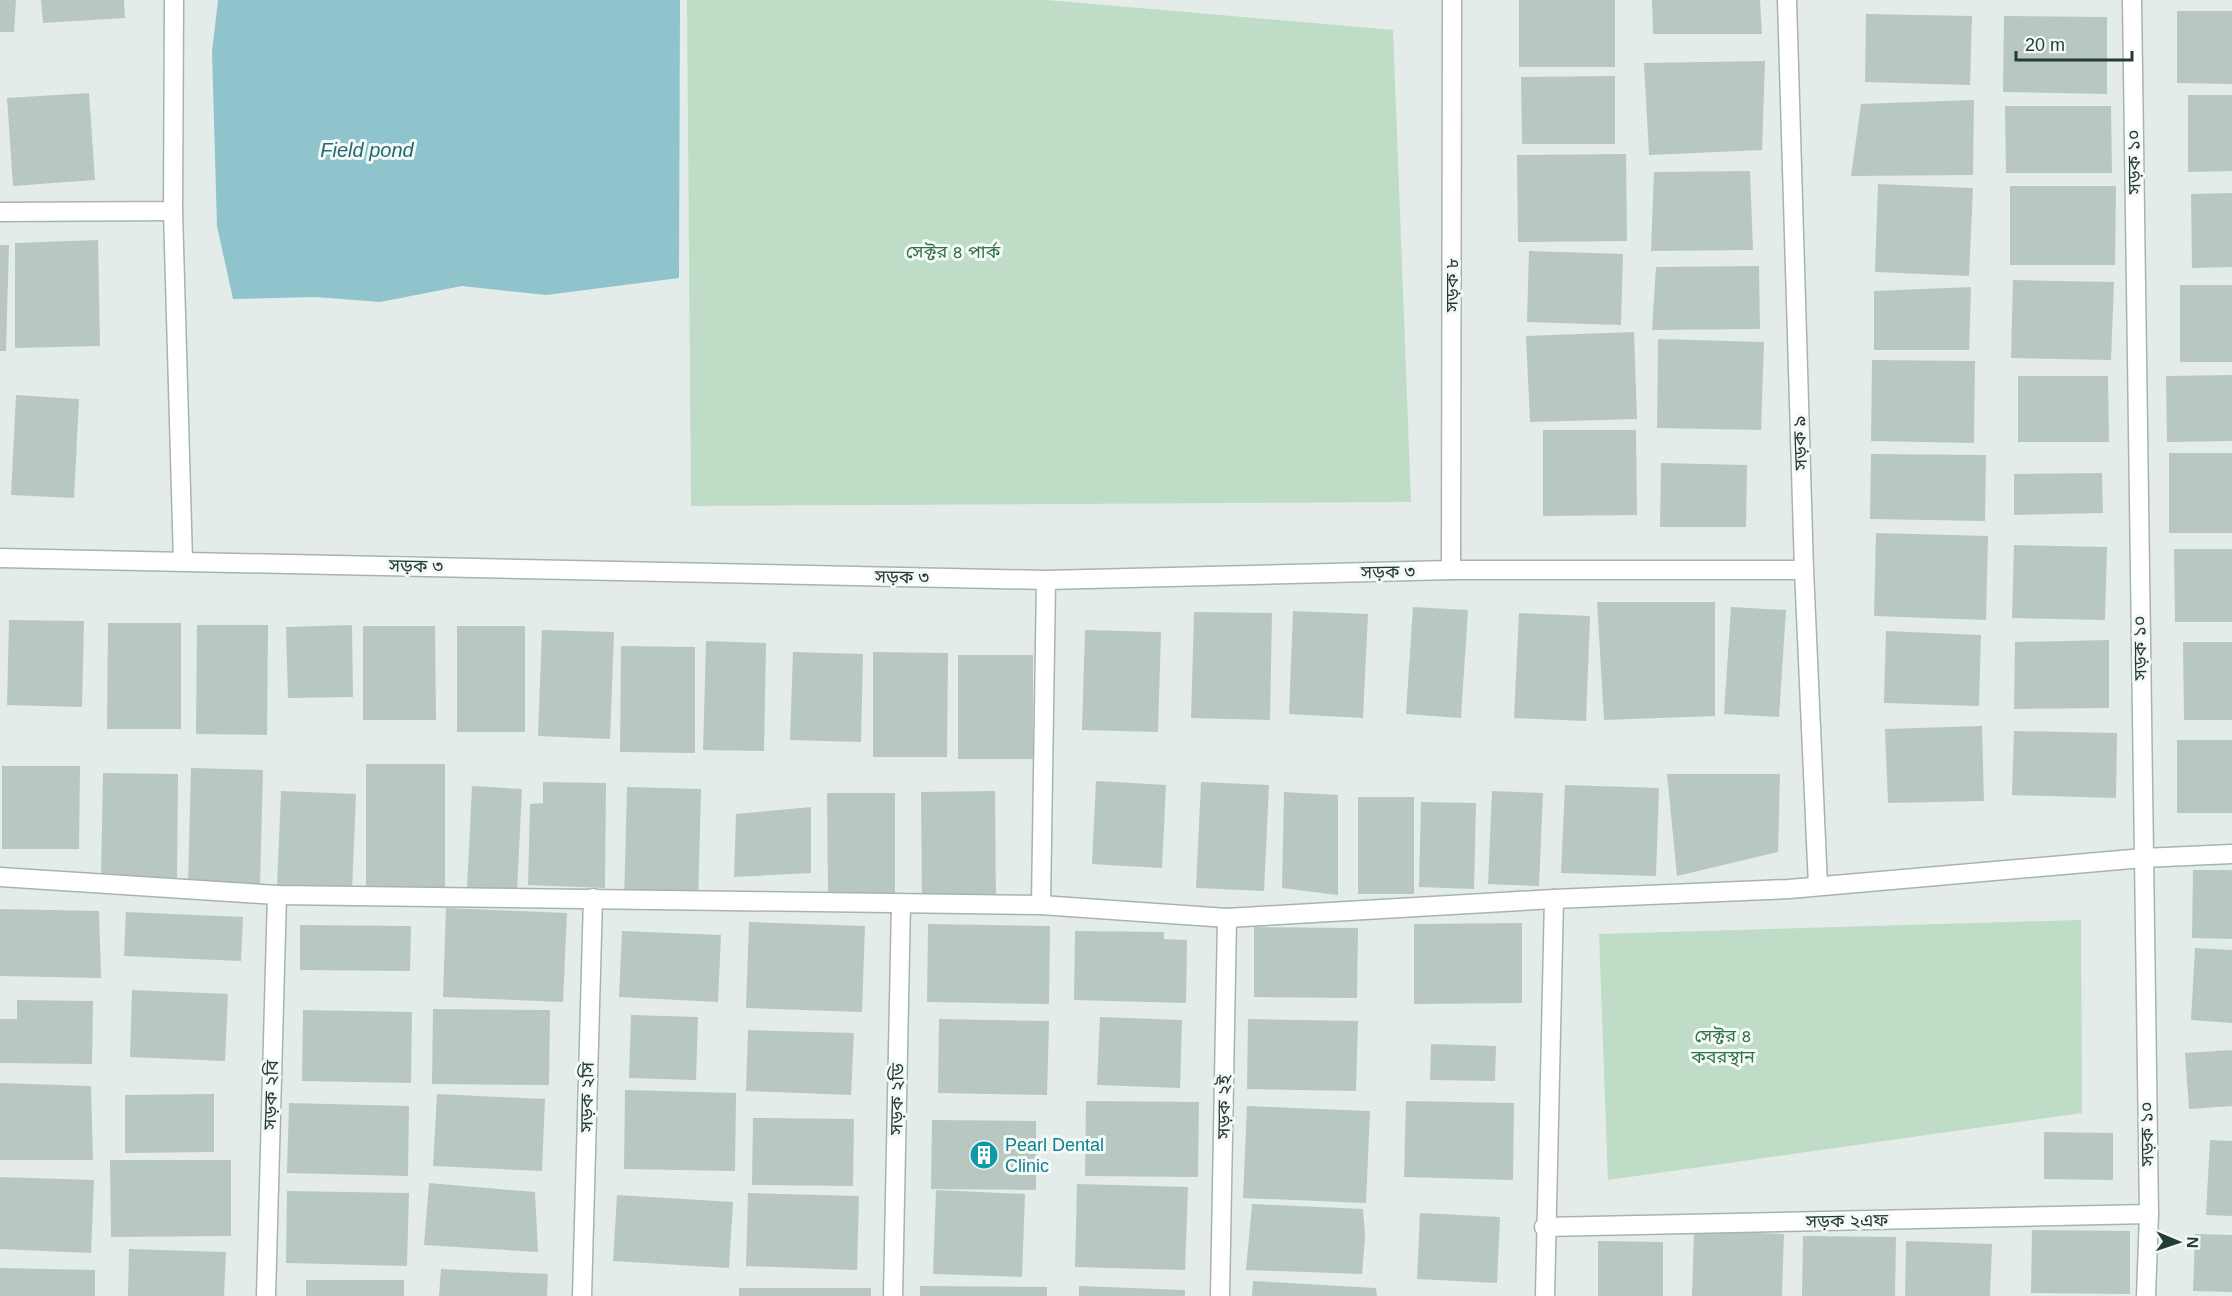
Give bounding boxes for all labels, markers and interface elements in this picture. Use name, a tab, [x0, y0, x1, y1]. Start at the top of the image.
scale bar	[2016, 24, 2132, 62]
text: 20 m	[2025, 35, 2065, 55]
street label: সড়ক ১০	[2123, 129, 2145, 196]
water label: Field pond	[320, 139, 415, 161]
park label: সেক্টর ৪ পার্ক	[906, 241, 1001, 262]
street label: সড়ক ৮	[1442, 258, 1462, 313]
street label: সড়ক ৯	[1789, 416, 1811, 471]
street label: সড়ক ৩	[388, 556, 444, 576]
street label: সড়ক ৩	[1360, 562, 1416, 582]
street label: সড়ক ৩	[874, 567, 930, 587]
street label: সড়ক ১০	[2129, 615, 2151, 682]
park label: সেক্টর ৪ কবরস্থান	[1690, 1026, 1756, 1067]
street label: সড়ক ২বি	[260, 1060, 282, 1131]
street label: সড়ক ২সি	[576, 1061, 598, 1133]
street label: সড়ক ২ডি	[886, 1063, 908, 1136]
street label: সড়ক ২ই	[1213, 1075, 1235, 1140]
street label: সড়ক ১০	[2136, 1101, 2158, 1168]
place label: Pearl Dental Clinic	[1005, 1135, 1104, 1176]
building icon: Pearl Dental Clinic	[968, 1139, 1000, 1171]
street label: সড়ক ২এফ	[1805, 1210, 1889, 1232]
north arrow	[2148, 1212, 2208, 1272]
text: N	[2184, 1236, 2201, 1249]

